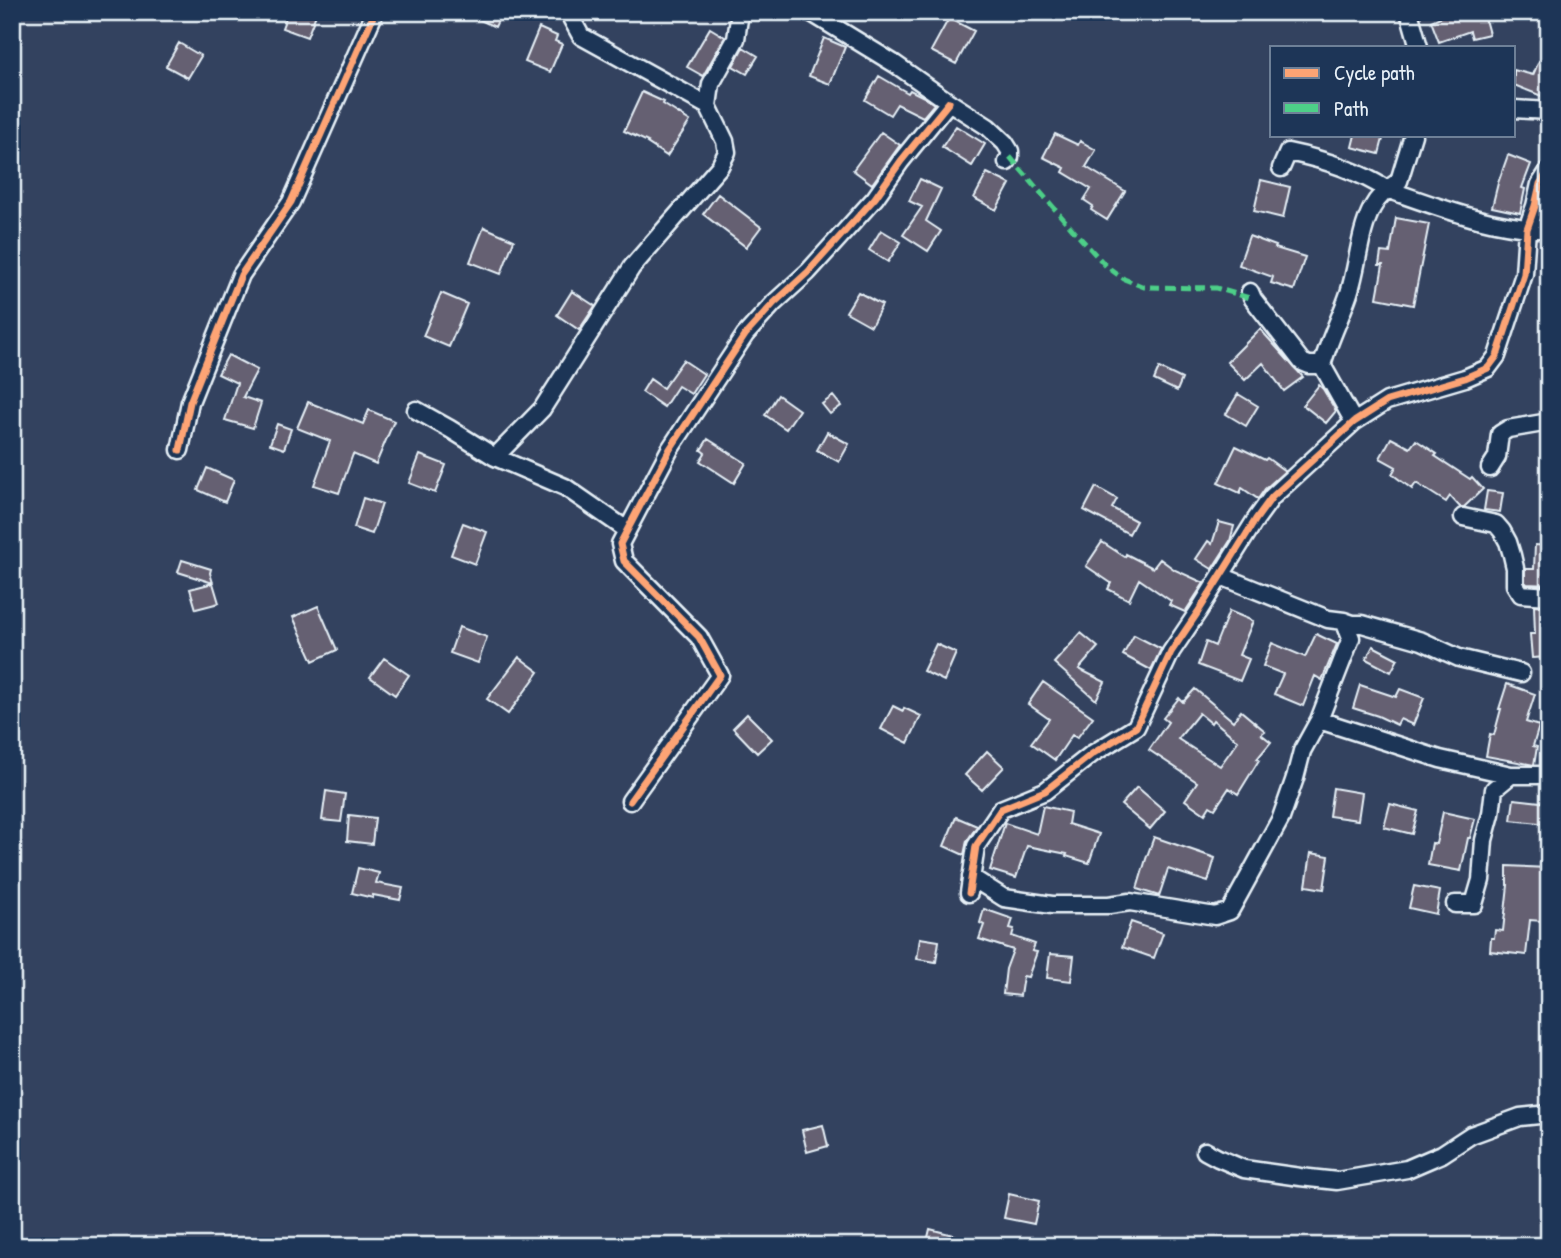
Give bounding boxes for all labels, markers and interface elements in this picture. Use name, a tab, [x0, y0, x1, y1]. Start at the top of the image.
legend	[1270, 46, 1516, 136]
text: Cycle path	[1334, 58, 1415, 87]
text: Path	[1334, 94, 1369, 123]

